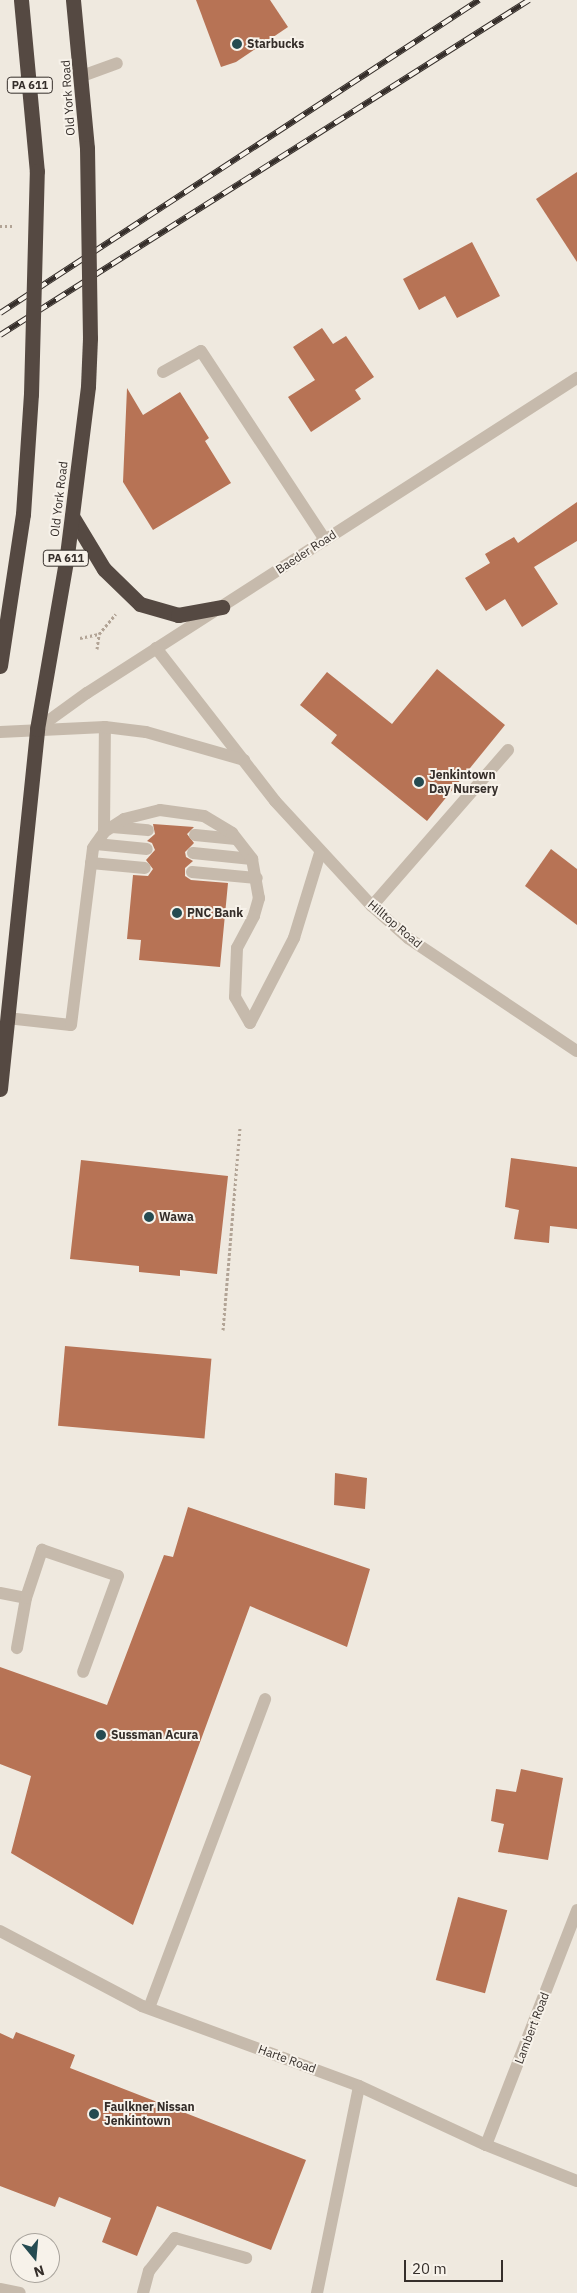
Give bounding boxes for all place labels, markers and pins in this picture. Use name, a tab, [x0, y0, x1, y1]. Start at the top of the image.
place label: Starbucks	[247, 37, 304, 51]
marker: Starbucks	[231, 38, 243, 50]
place label: Jenkintown Day Nursery	[429, 768, 498, 796]
marker: Jenkintown Day Nursery	[413, 776, 425, 788]
place label: PNC Bank	[187, 906, 243, 920]
marker: PNC Bank	[171, 907, 183, 919]
place label: Wawa	[159, 1210, 194, 1224]
marker: Wawa	[143, 1211, 155, 1223]
place label: Sussman Acura	[111, 1728, 198, 1742]
marker: Sussman Acura	[95, 1729, 107, 1741]
place label: Faulkner Nissan Jenkintown	[104, 2100, 195, 2128]
marker: Faulkner Nissan Jenkintown	[88, 2108, 100, 2120]

